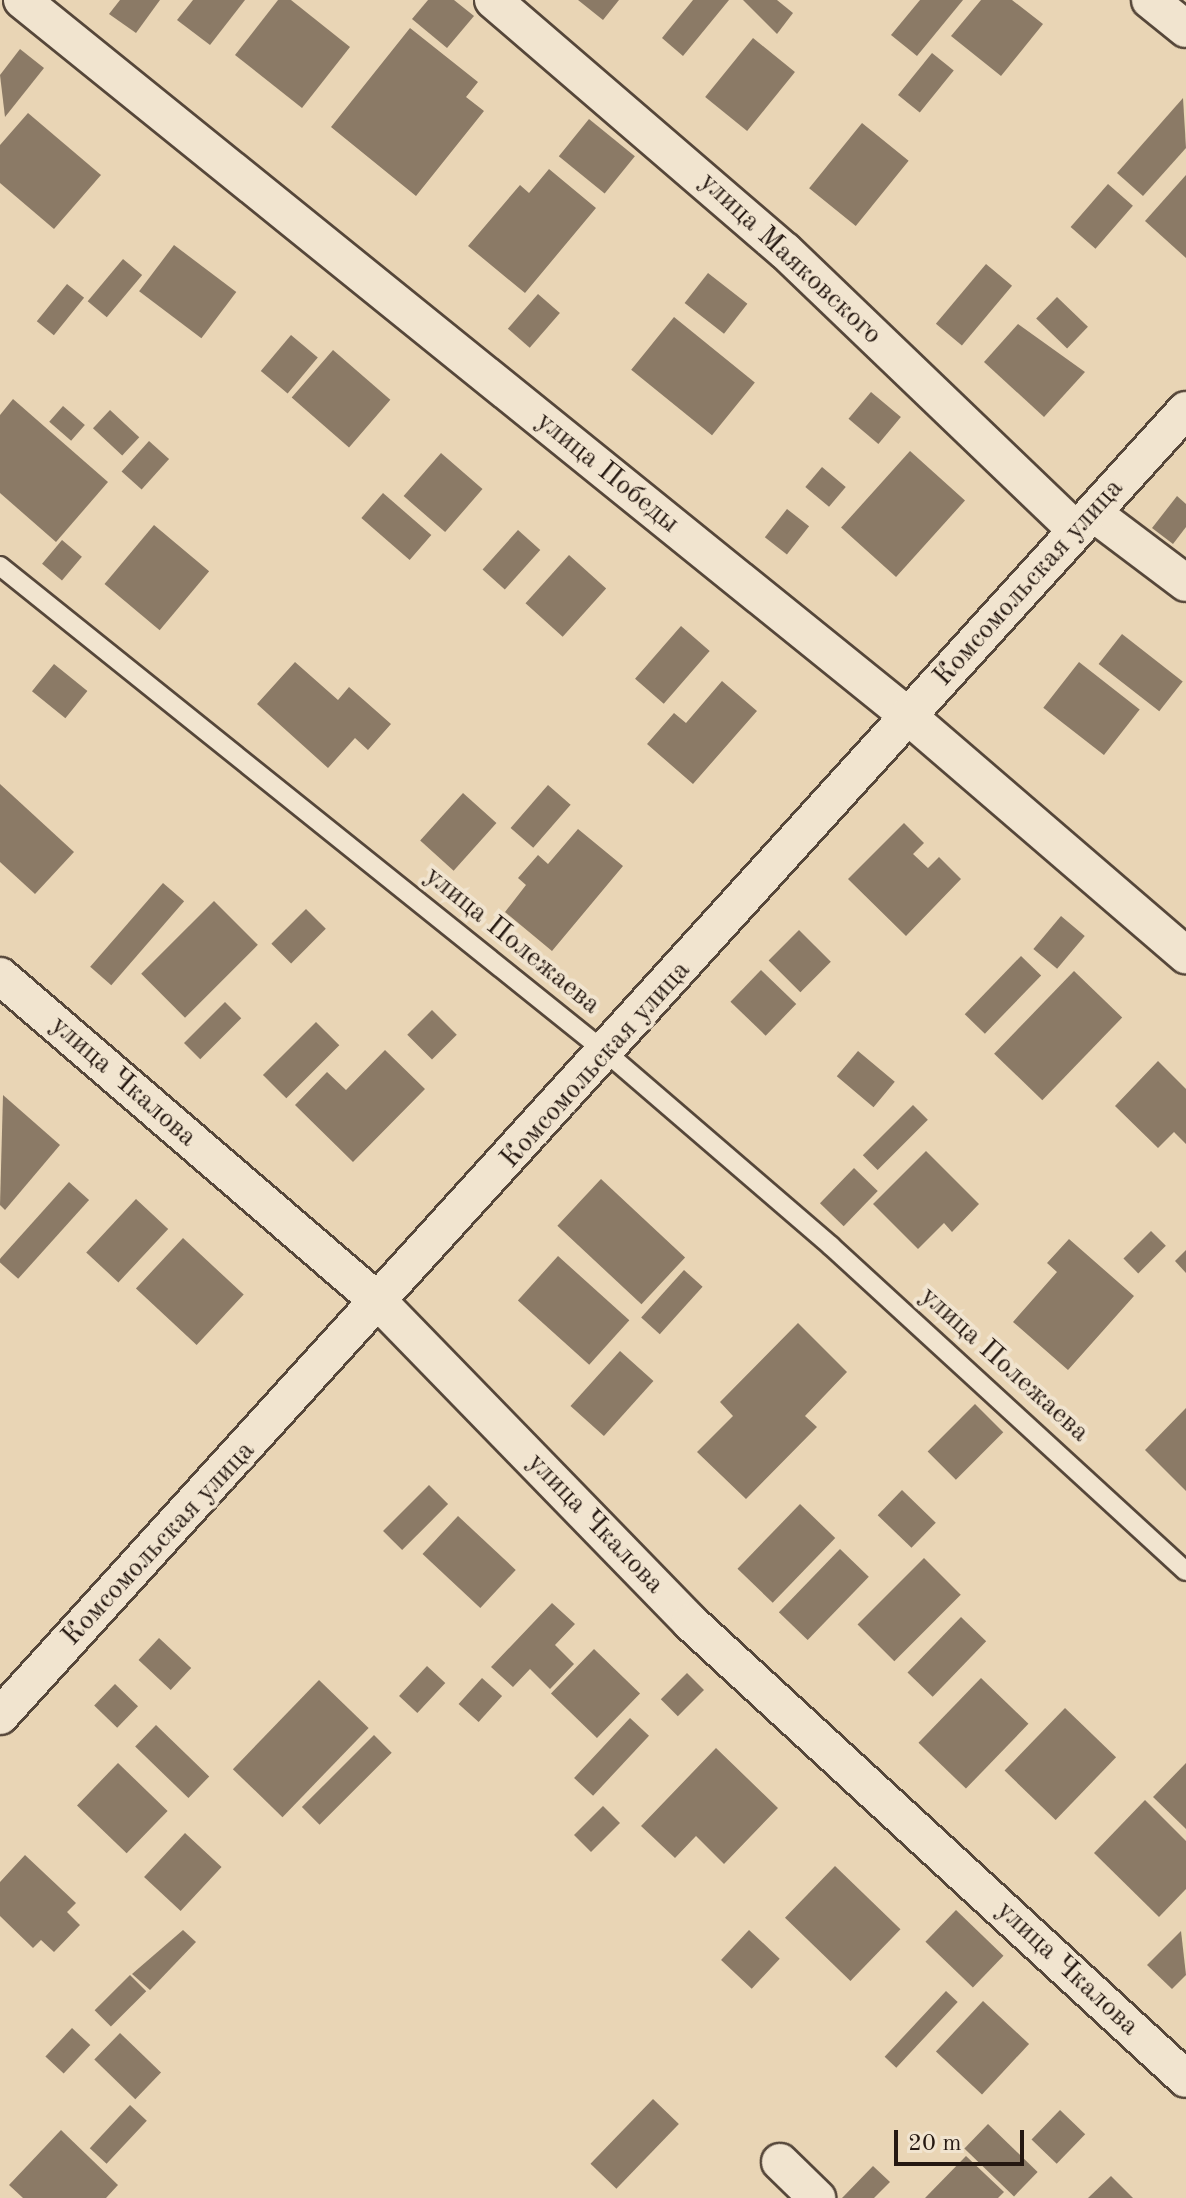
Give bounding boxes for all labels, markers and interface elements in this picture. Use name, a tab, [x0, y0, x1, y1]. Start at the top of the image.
street label: улица Маяковского	[692, 166, 888, 352]
street label: улица Победы	[529, 405, 685, 541]
street label: Комсомольская улица	[927, 472, 1131, 694]
street label: улица Полежаева	[417, 860, 607, 1022]
street label: Комсомольская улица	[494, 954, 698, 1176]
street label: улица Чкалова	[43, 1009, 203, 1155]
street label: улица Полежаева	[912, 1280, 1096, 1450]
street label: Комсомольская улица	[55, 1435, 263, 1653]
street label: улица Чкалова	[519, 1446, 671, 1602]
street label: улица Чкалова	[989, 1894, 1145, 2044]
scale bar	[898, 2114, 1028, 2164]
text: 20 m	[908, 2132, 962, 2156]

